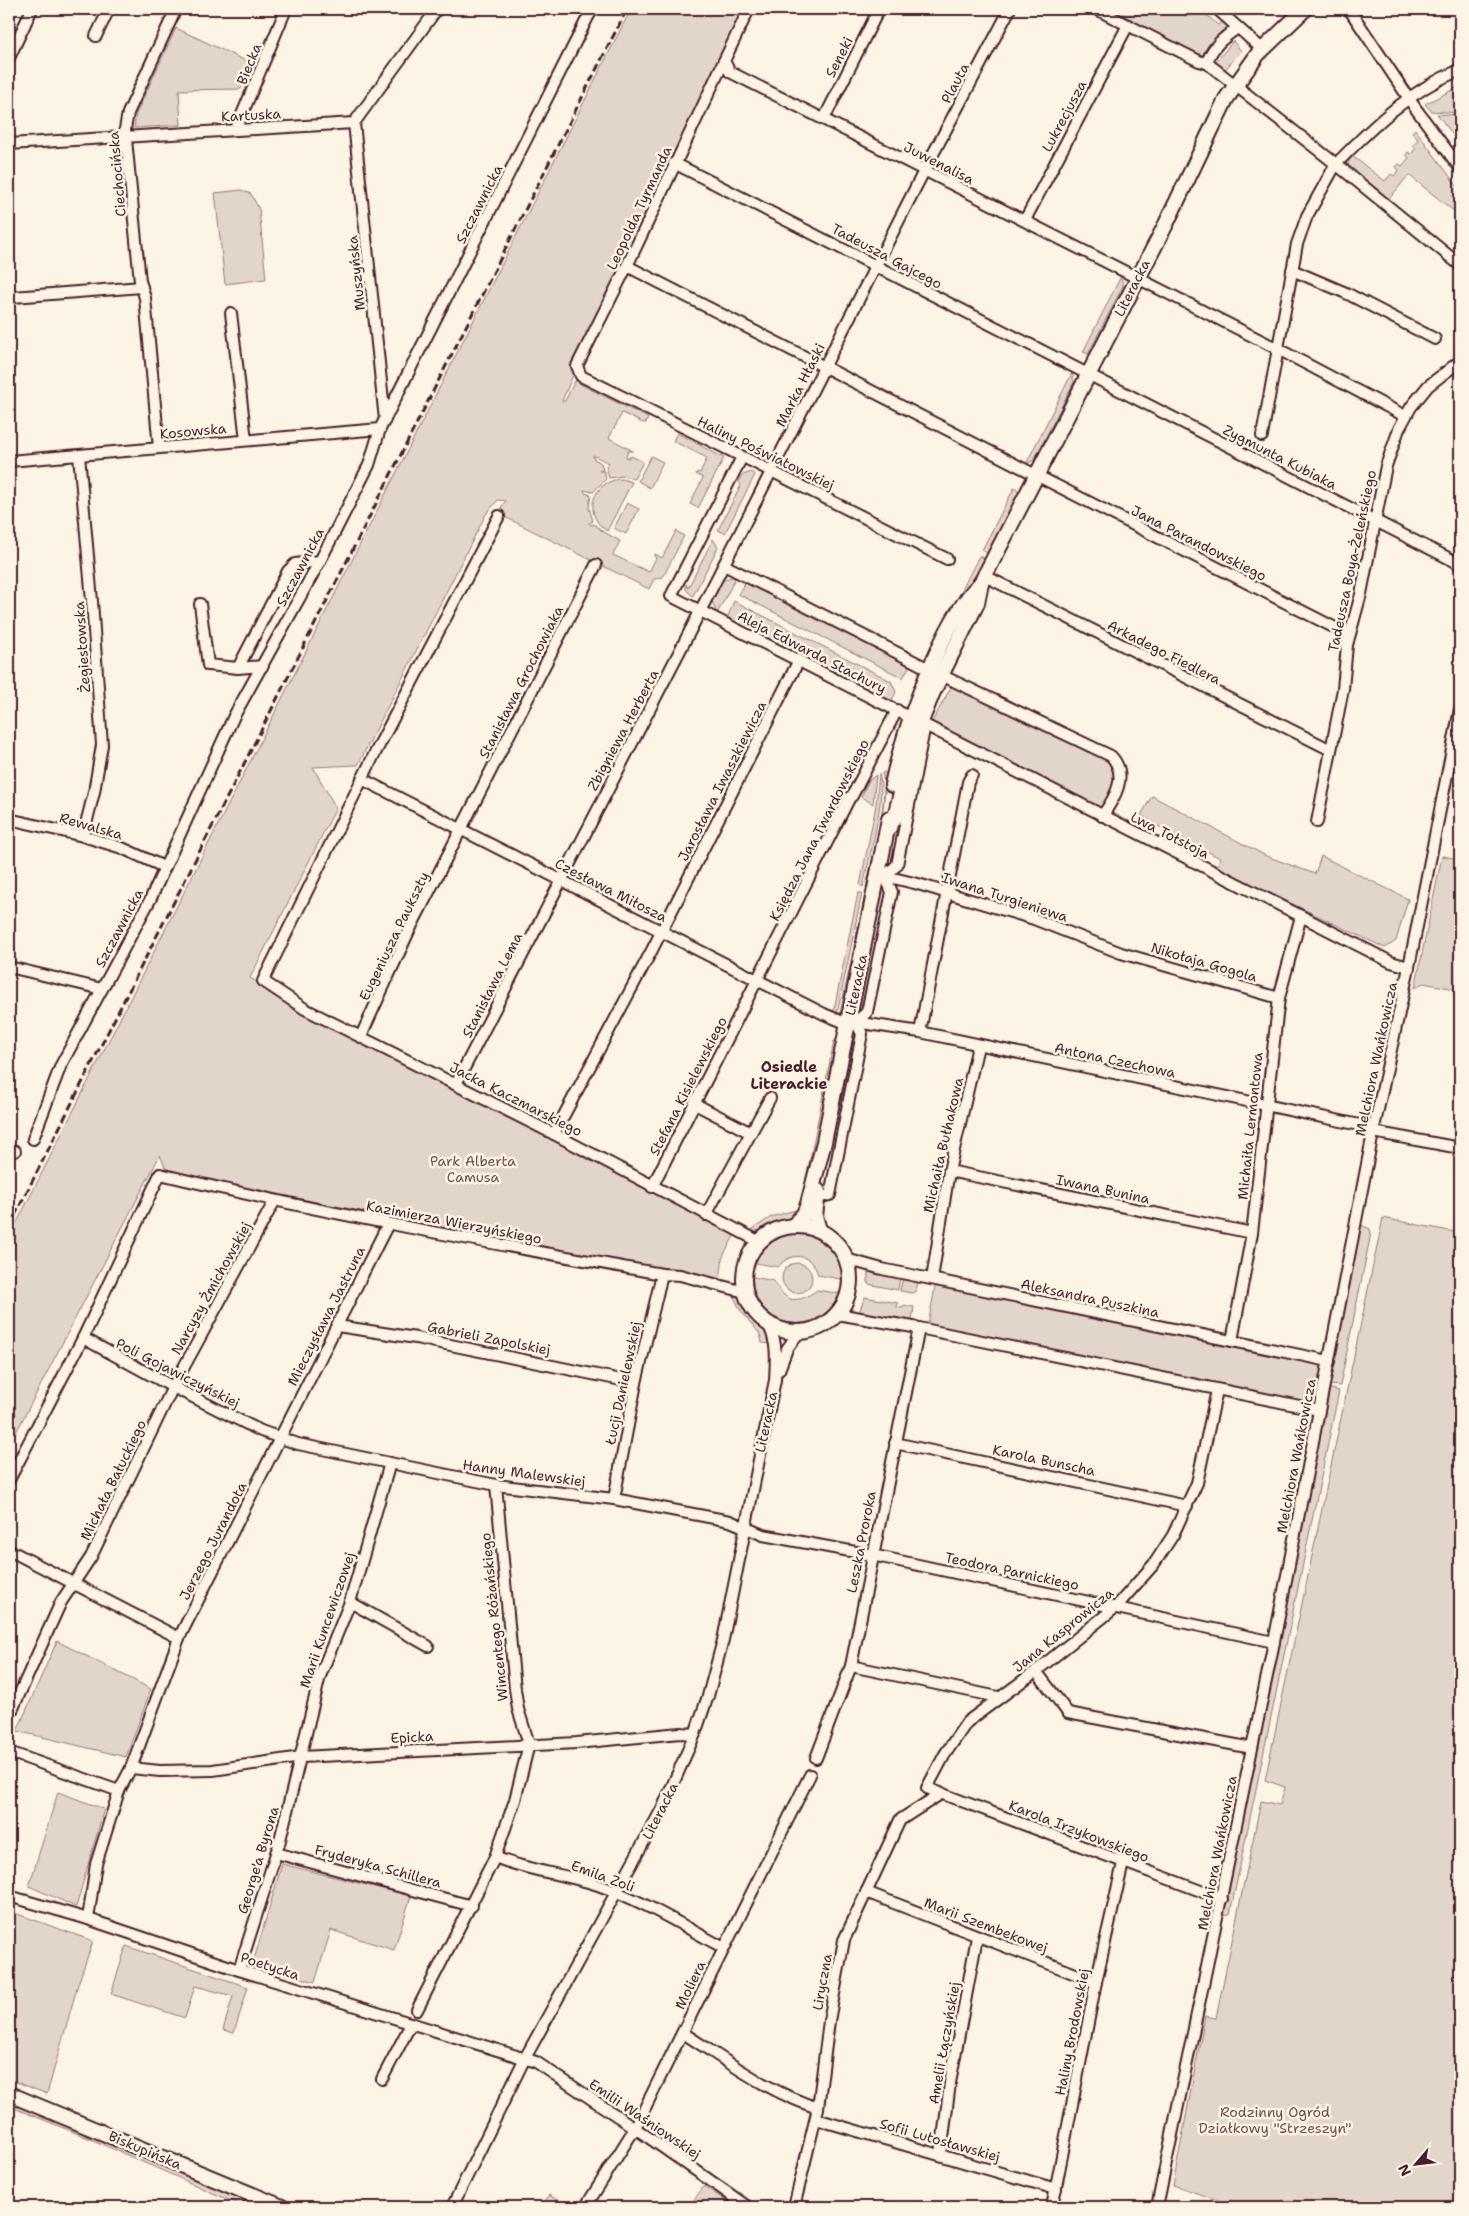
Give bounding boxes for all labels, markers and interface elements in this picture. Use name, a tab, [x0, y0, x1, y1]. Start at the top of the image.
street label: Seneki	[821, 34, 857, 80]
street label: Biecka	[233, 40, 266, 87]
street label: Plauta	[937, 59, 973, 106]
street label: Lukrecjusza	[1038, 77, 1090, 155]
street label: Kartuska	[220, 104, 282, 126]
street label: Ciechocińska	[104, 130, 130, 218]
street label: Juwenalisa	[901, 138, 977, 189]
street label: Leopolda Tyrmanda	[602, 143, 676, 273]
street label: Szczawnicka	[451, 161, 507, 246]
street label: Tadeusza Gajcego	[829, 219, 945, 293]
street label: Muszyńska	[343, 234, 369, 311]
street label: Literacka	[1110, 256, 1154, 320]
street label: Marka Hłaski	[771, 340, 829, 430]
street label: Haliny Poświatowskiej	[694, 412, 838, 494]
street label: Kosowska	[159, 419, 227, 443]
street label: Zygmunta Kubiaka	[1220, 421, 1340, 494]
street label: Tadeusza Boya-Żeleńskiego	[1324, 468, 1380, 654]
street label: Jana Parandowskiego	[1128, 501, 1270, 585]
street label: Szczawnicka	[272, 524, 328, 609]
street label: Żegiestowska	[70, 601, 94, 693]
street label: Stanisława Grochowiaka	[475, 602, 568, 761]
street label: Aleja Edwarda Stachury	[735, 607, 889, 697]
street label: Arkadego Fiedlera	[1104, 616, 1224, 688]
street label: Zbigniewa Herberta	[583, 666, 663, 794]
street label: Jarosława Iwaszkiewicza	[674, 698, 770, 864]
street label: Księdza Jana Twardowskiego	[765, 736, 873, 924]
street label: Lwa Tołstoja	[1128, 807, 1213, 863]
street label: Rewalska	[57, 808, 125, 844]
street label: Czesława Miłosza	[552, 854, 670, 926]
street label: Iwana Turgieniewa	[940, 868, 1070, 926]
street label: Eugeniusza Paukszty	[355, 869, 433, 1003]
street label: Szczawnicka	[91, 885, 147, 970]
street label: Stanisława Lema	[458, 929, 526, 1041]
street label: Nikołaja Gogola	[1149, 938, 1259, 986]
street label: Literacka	[841, 953, 871, 1017]
street label: Melchiora Wańkowicza	[1351, 980, 1401, 1138]
street label: Stefana Kisielewskiego	[645, 1013, 731, 1159]
street label: Antona Czechowa	[1053, 1038, 1177, 1082]
street label: Michaiła Lermontowa	[1233, 1051, 1267, 1201]
district label: Osiedle Literackie	[751, 1057, 827, 1094]
street label: Jacka Kaczmarskiego	[447, 1058, 585, 1140]
street label: Michaiła Bułhakowa	[919, 1075, 967, 1214]
park label: Park Alberta Camusa	[430, 1152, 516, 1186]
street label: Iwana Bunina	[1054, 1170, 1152, 1208]
street label: Kazimierza Wierzyńskiego	[365, 1196, 543, 1248]
street label: Narcyzy Żmichowskiej	[167, 1218, 255, 1358]
street label: Mieczysława Jastruna	[283, 1243, 369, 1389]
street label: Aleksandra Puszkina	[1019, 1275, 1161, 1322]
street label: Gabrieli Zapolskiej	[426, 1317, 552, 1359]
street label: Łucji Danielewskiej	[601, 1320, 645, 1447]
street label: Poli Gojawiczyńskiej	[113, 1334, 243, 1412]
street label: Melchiora Wańkowicza	[1272, 1377, 1320, 1535]
street label: Literacka	[751, 1390, 781, 1454]
street label: Michała Bałuckiego	[76, 1417, 150, 1543]
street label: Karola Bunscha	[991, 1440, 1097, 1480]
street label: Hanny Malewskiej	[461, 1455, 587, 1491]
street label: Jerzego Jurandota	[175, 1479, 251, 1603]
street label: Leszka Proroka	[842, 1489, 880, 1595]
street label: Wincentego Różańskiego	[476, 1532, 512, 1702]
street label: Teodora Parnickiego	[943, 1548, 1081, 1594]
street label: Marii Kuncewiczowej	[295, 1550, 359, 1690]
street label: Jana Kasprowicza	[1009, 1584, 1117, 1676]
street label: Epicka	[390, 1727, 434, 1747]
street label: Melchiora Wańkowicza	[1193, 1774, 1241, 1932]
street label: Literacka	[638, 1779, 682, 1843]
street label: Karola Irzykowskiego	[1006, 1796, 1152, 1866]
street label: George'a Byrona	[233, 1804, 283, 1916]
street label: Fryderyka Schillera	[313, 1840, 444, 1892]
street label: Emila Zoli	[569, 1856, 637, 1896]
street label: Marii Szembekowej	[921, 1893, 1051, 1957]
street label: Poetycka	[238, 1948, 302, 1984]
street label: Liryczna	[808, 1952, 836, 2012]
street label: Moliera	[671, 1958, 710, 2012]
street label: Haliny Brodowskiej	[1051, 1967, 1093, 2097]
street label: Amelii Łączyńskiej	[924, 1980, 964, 2106]
street label: Emilii Waśniowskiej	[585, 2075, 705, 2163]
park label: Rodzinny Ogród Działkowy "Strzeszyn"	[1198, 2103, 1352, 2137]
street label: Sofii Lutosławskiej	[878, 2114, 1002, 2166]
street label: Biskupińska	[106, 2127, 184, 2174]
north arrow	[1392, 2138, 1442, 2188]
text: N	[1394, 2161, 1415, 2179]

